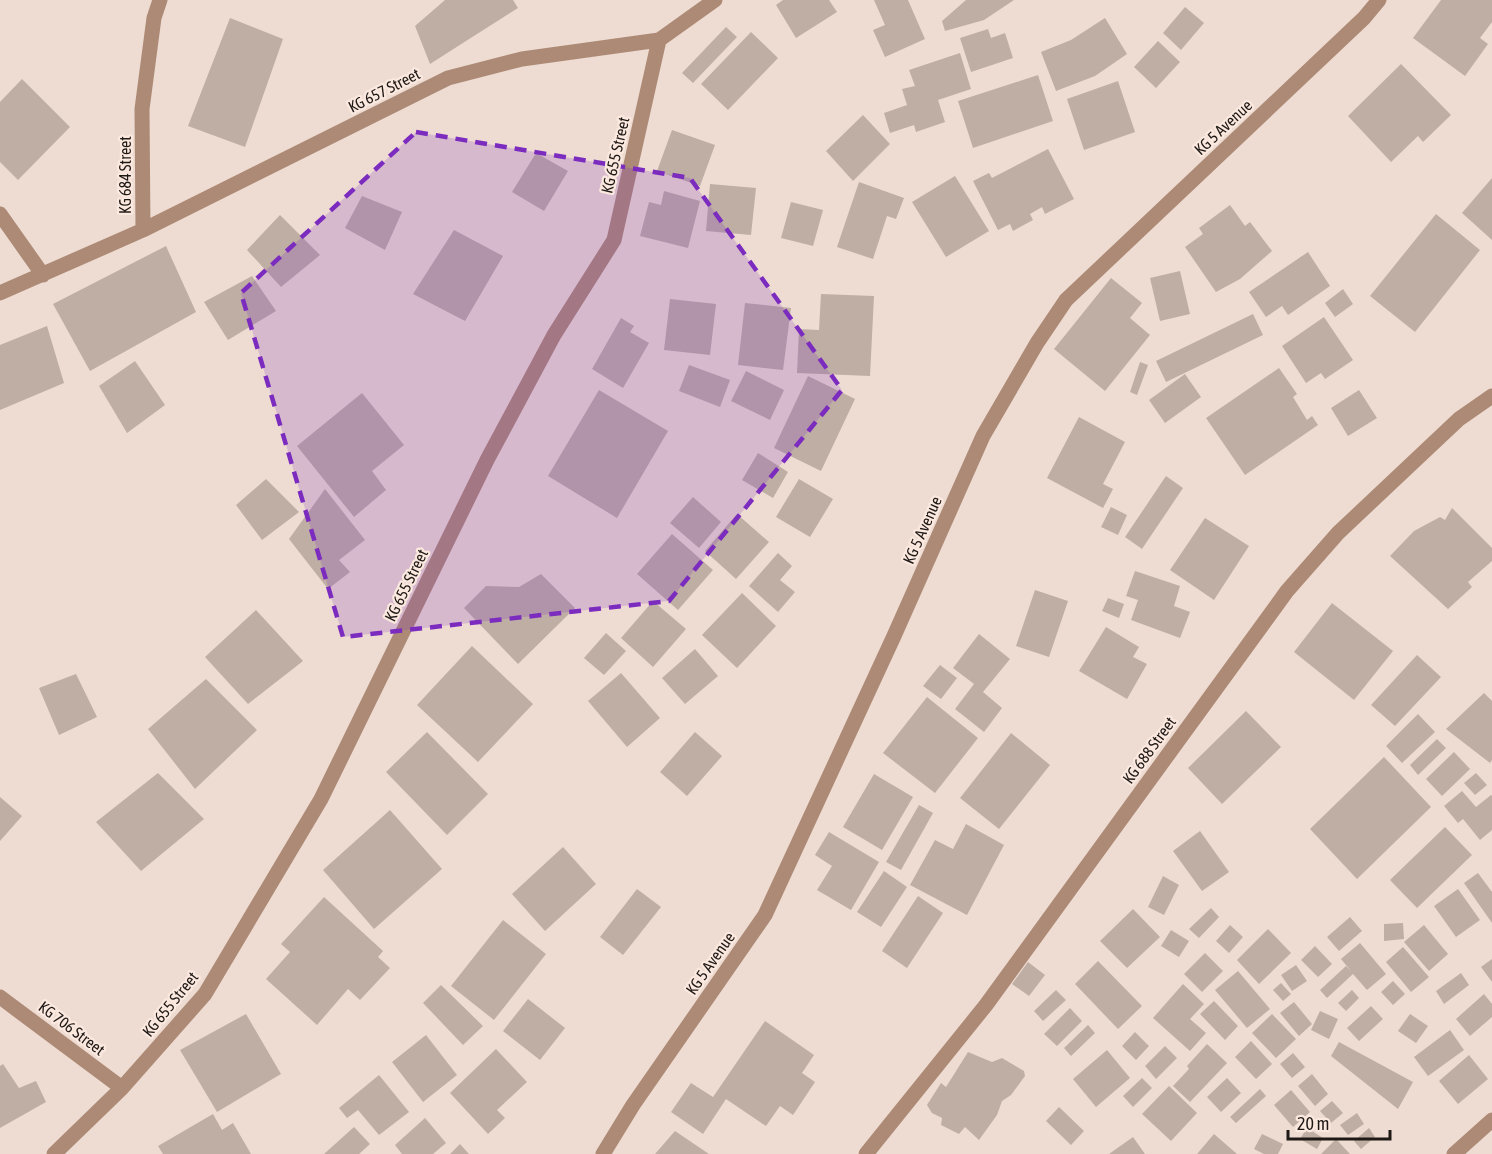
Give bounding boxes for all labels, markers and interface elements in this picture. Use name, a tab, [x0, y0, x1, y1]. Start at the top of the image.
street label: KG 657 Street	[345, 64, 423, 116]
street label: KG 5 Avenue	[1191, 96, 1255, 158]
street label: KG 655 Street	[597, 115, 633, 195]
street label: KG 684 Street	[116, 136, 134, 214]
street label: KG 5 Avenue	[899, 493, 945, 567]
street label: KG 655 Street	[381, 546, 431, 624]
street label: KG 688 Street	[1119, 713, 1179, 787]
street label: KG 5 Avenue	[682, 928, 738, 998]
street label: KG 655 Street	[138, 968, 202, 1040]
street label: KG 706 Street	[35, 997, 109, 1059]
scale bar	[1288, 1103, 1390, 1141]
text: 20 m	[1297, 1113, 1329, 1134]

